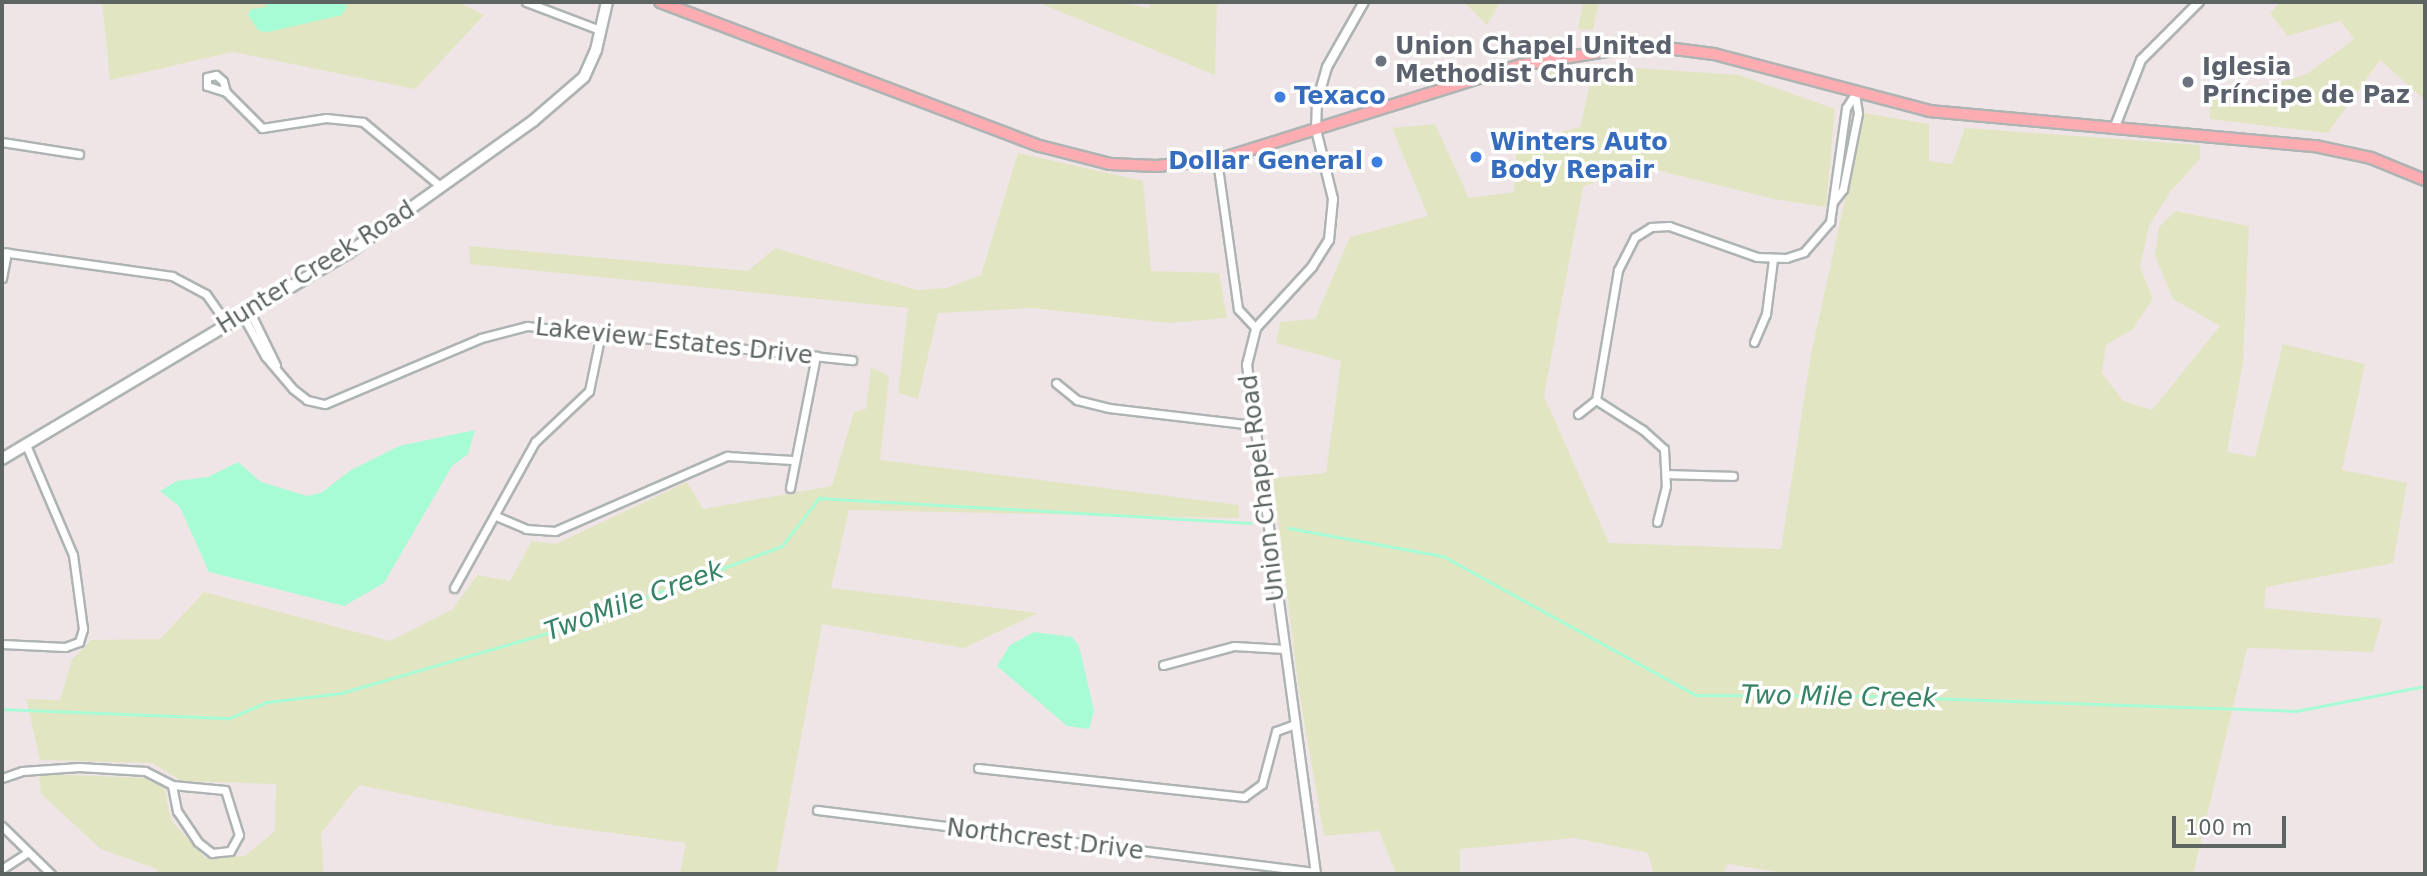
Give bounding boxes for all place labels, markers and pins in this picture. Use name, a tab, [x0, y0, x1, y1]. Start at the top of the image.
place label: Union Chapel United Methodist Church	[1395, 33, 1672, 89]
marker: Union Chapel United Methodist Church	[1373, 53, 1389, 69]
place label: Iglesia Príncipe de Paz	[2202, 54, 2410, 110]
marker: Iglesia Príncipe de Paz	[2180, 74, 2196, 90]
place label: Texaco	[1294, 83, 1386, 111]
marker: Texaco	[1272, 89, 1288, 105]
place label: Winters Auto Body Repair	[1490, 129, 1668, 185]
place label: Dollar General	[1168, 148, 1363, 176]
marker: Winters Auto Body Repair	[1468, 149, 1484, 165]
marker: Dollar General	[1369, 154, 1385, 170]

